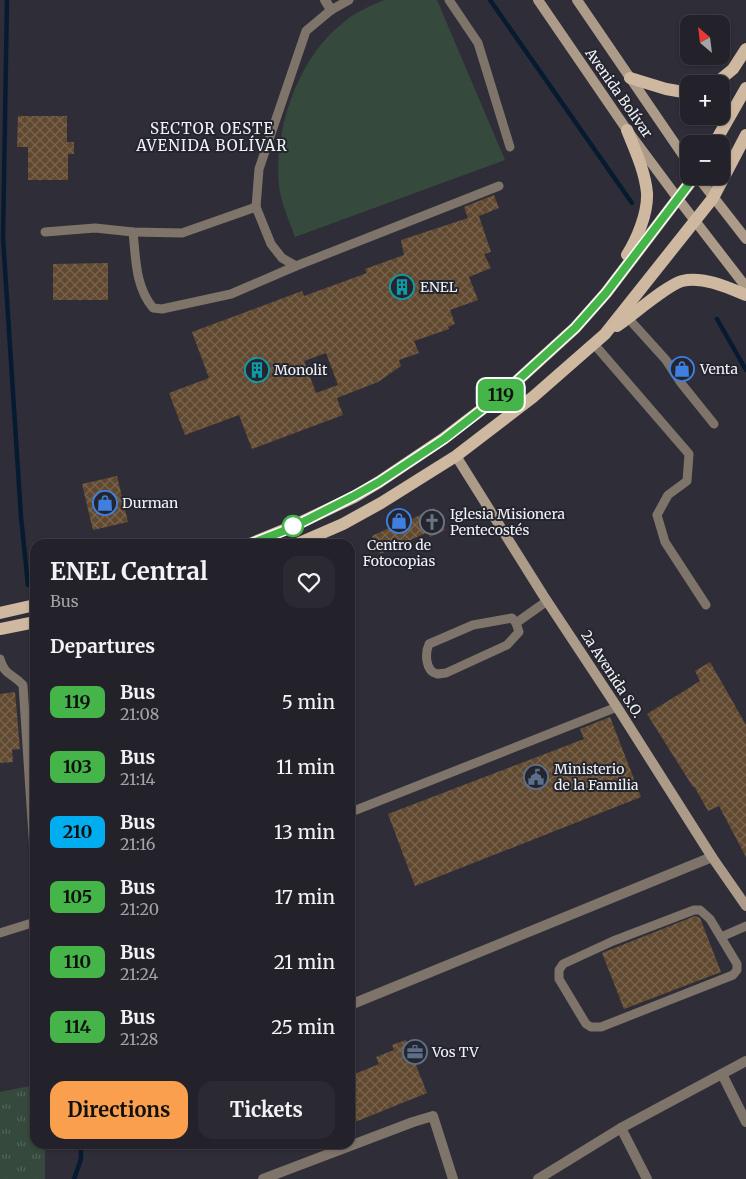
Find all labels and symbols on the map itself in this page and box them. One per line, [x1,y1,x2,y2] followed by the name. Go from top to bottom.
[680,15,730,65] north arrow
[581,44,657,141] street label: Avenida Bolívar
[135,119,288,155] district label: SECTOR OESTE AVENIDA BOLÍVAR
[389,274,415,300] building icon: ENEL
[420,278,458,296] place label: ENEL
[669,356,695,382] shop icon: Venta
[244,357,270,383] building icon: Monolit
[699,360,738,378] place label: Venta
[274,361,328,379] place label: Monolit
[472,379,530,411] line badge: 119
[92,490,118,516] shop icon: Durman
[122,494,178,512] place label: Durman
[450,505,566,539] place label: Iglesia Misionera Pentecostés
[386,508,412,534] shop icon: Centro de Fotocopias
[419,509,445,535] church icon: Iglesia Misionera Pentecostés
[282,515,304,537] unlabelled marker
[363,536,435,570] place label: Centro de Fotocopias
[577,627,647,721] street label: 2a Avenida S.O.
[554,760,639,794] place label: Ministerio de la Familia
[523,764,549,790] public building icon: Ministerio de la Familia
[402,1039,428,1065] office icon: Vos TV
[431,1043,479,1061] place label: Vos TV

